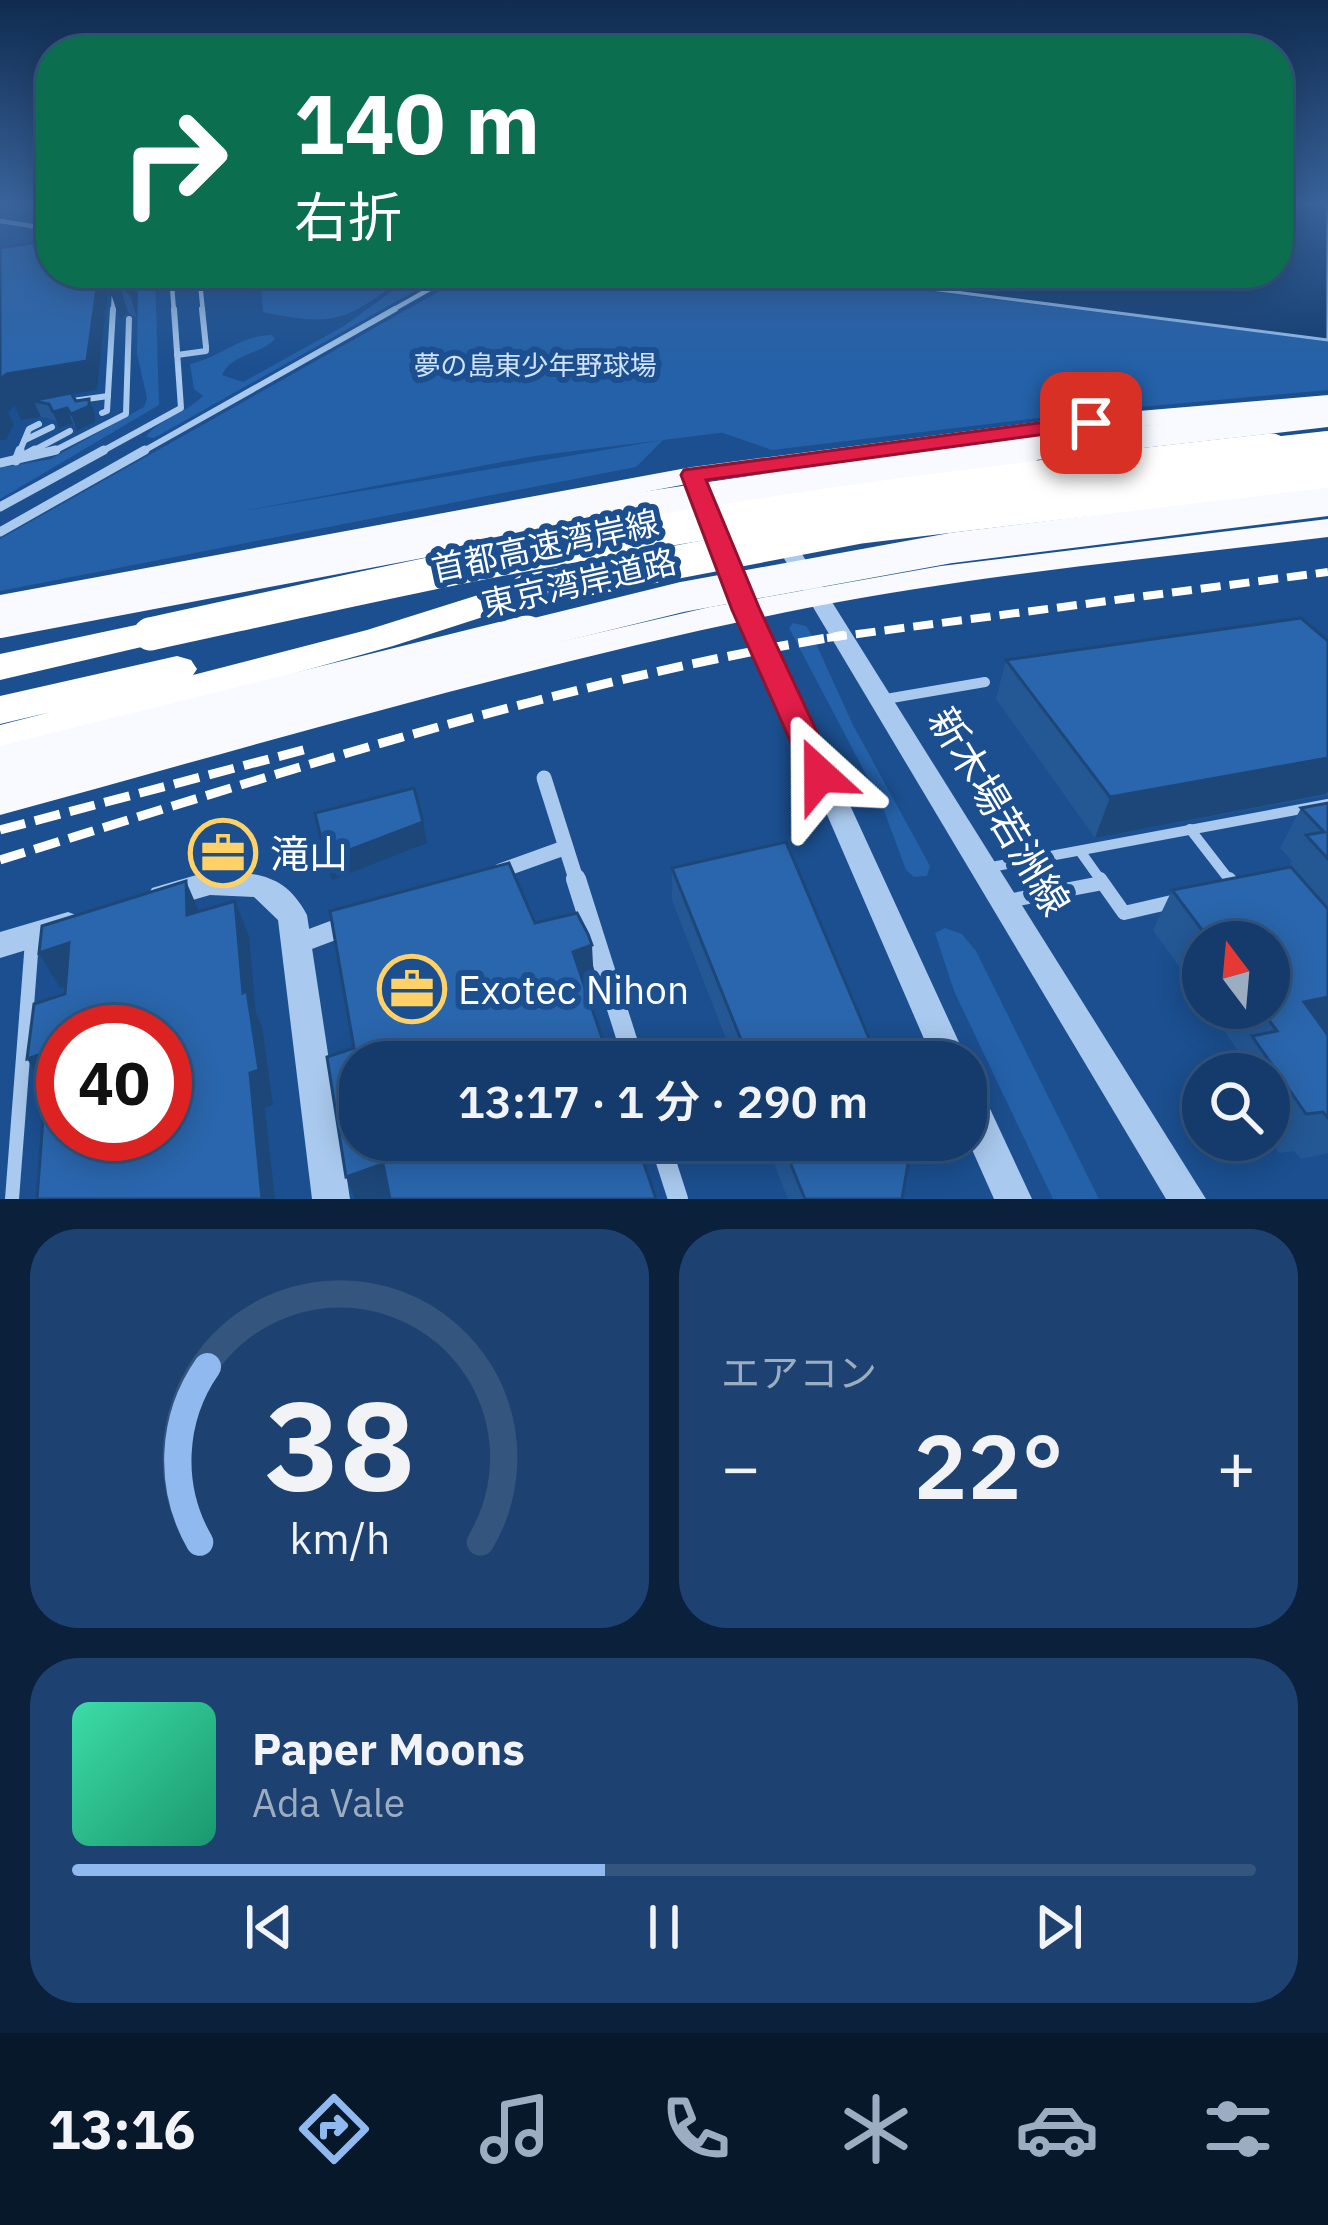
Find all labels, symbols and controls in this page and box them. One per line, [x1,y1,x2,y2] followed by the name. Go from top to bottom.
[294,68,540,177] text: 140 m
[96,84,252,240] icon: right
[294,182,402,252] text: 右折
[414,347,657,382] park label: 夢の島東少年野球場
[1040,372,1142,474] pin
[1058,390,1124,456] icon: arrive
[428,500,662,590] street label: 首都高速湾岸線
[478,539,680,625] street label: 東京湾岸道路
[918,698,1082,924] street label: 新木場若洲線
[757,712,883,838] position arrow
[188,818,258,888] office icon: 滝山
[270,828,348,879] place label: 滝山
[1182,921,1290,1029] north arrow
[1182,921,1290,1161] map controls
[377,954,447,1024] office icon: Exotec Nihon
[458,964,689,1015] place label: Exotec Nihon
[36,1005,192,1161] speed limit sign: 40
[1182,1053,1290,1161] button: search
[458,1072,868,1130] text: 13:17 · 1 分 · 290 m
[721,1347,877,1398] text: エアコン
[265,1363,414,1525] text: 38
[913,1407,1064,1524] text: 22°
[721,1423,761,1509] text: −
[1216,1423,1256,1509] text: +
[289,1509,390,1565] text: km/h
[252,1719,525,1777] text: Paper Moons
[252,1777,405,1828] text: Ada Vale
[236,1894,302,1960] icon: previous
[631,1894,697,1960] icon: pause
[1026,1894,1092,1960] icon: next
[292,2087,376,2171] icon: directions
[473,2087,557,2171] icon: music
[654,2087,738,2171] icon: phone
[834,2087,918,2171] icon: climate
[1015,2087,1099,2171] icon: car
[1196,2087,1280,2171] icon: filters
[48,2094,196,2164] text: 13:16

